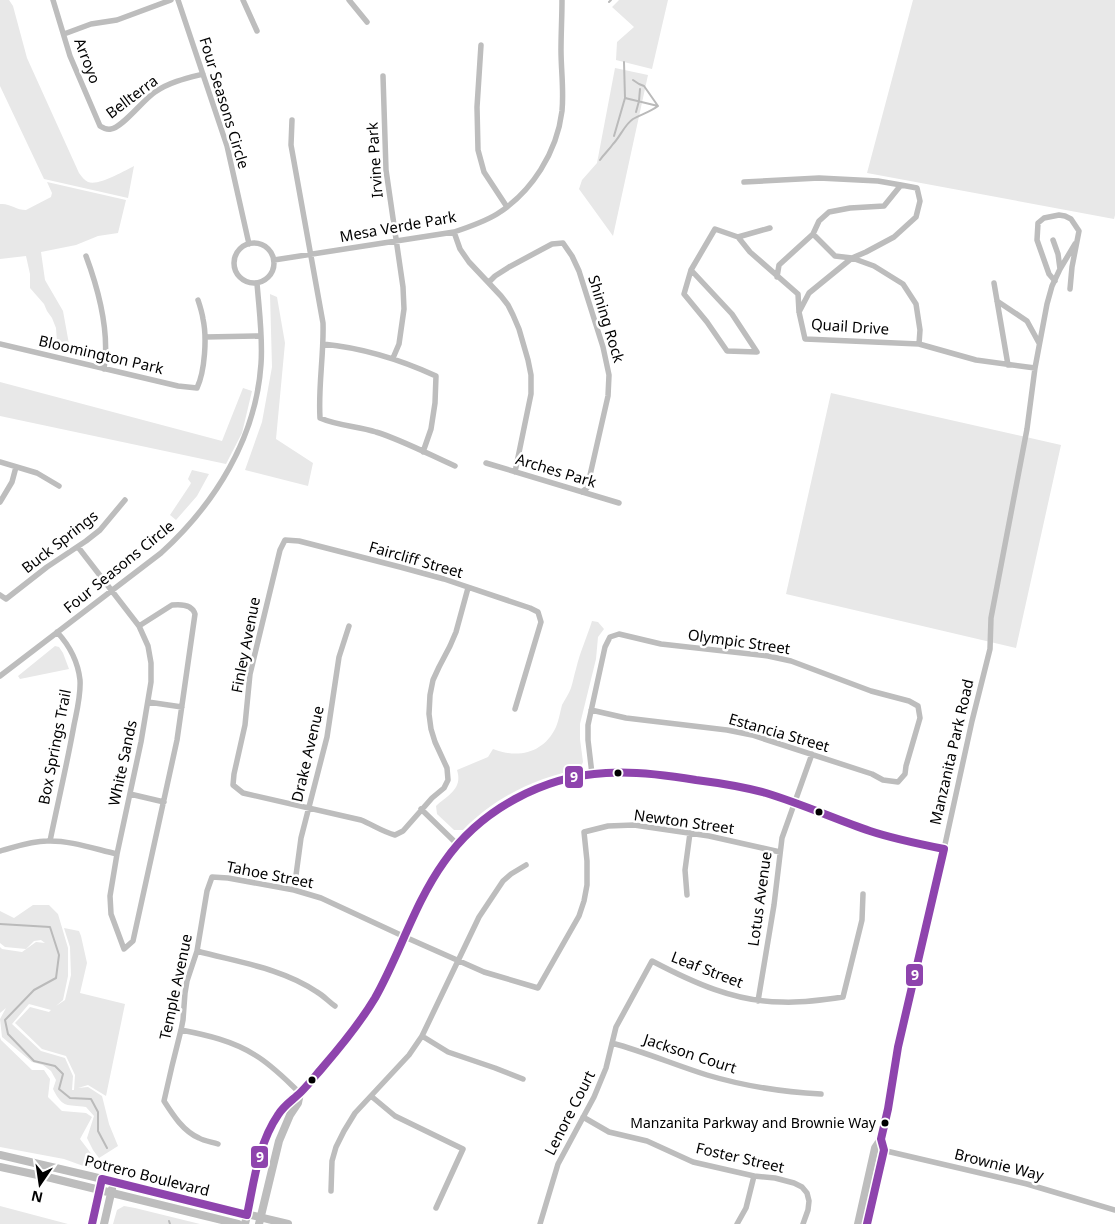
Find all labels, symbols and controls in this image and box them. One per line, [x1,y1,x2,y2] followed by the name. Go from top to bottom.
[195,34,255,171] street label: Four Seasons Circle
[70,35,106,86] street label: Arroyo
[101,70,162,122] street label: Bellterra
[361,121,387,199] street label: Irvine Park
[338,206,458,246] street label: Mesa Verde Park
[584,272,630,365] street label: Shining Rock
[810,313,890,339] street label: Quail Drive
[37,330,166,378] street label: Bloomington Park
[514,448,599,492] street label: Arches Park
[17,505,102,577] street label: Buck Springs
[59,515,178,617] street label: Four Seasons Circle
[367,536,466,582] street label: Faircliff Street
[226,595,264,694] street label: Finley Avenue
[687,624,792,658] street label: Olympic Street
[924,677,978,827] street label: Manzanita Park Road
[33,687,75,806] street label: Box Springs Trail
[286,704,328,804] street label: Drake Avenue
[727,708,833,756] street label: Estancia Street
[103,718,141,808] street label: White Sands
[564,765,584,789] line badge: 9
[570,767,578,786] text: 9
[613,768,623,778] unlabelled marker
[633,804,736,838] street label: Newton Street
[814,807,824,817] unlabelled marker
[742,850,776,947] street label: Lotus Avenue
[225,856,316,892] street label: Tahoe Street
[154,932,196,1042] street label: Temple Avenue
[668,946,747,992] street label: Leaf Street
[905,963,924,987] line badge: 9
[911,965,919,984] text: 9
[639,1028,740,1078] street label: Jackson Court
[539,1066,599,1158] street label: Lenore Court
[307,1075,317,1085] unlabelled marker
[630,1113,877,1132] place label: Manzanita Parkway and Brownie Way
[880,1118,890,1128] marker: Manzanita Parkway and Brownie Way
[694,1137,787,1177] street label: Foster Street
[952,1143,1046,1185] street label: Brownie Way
[250,1145,269,1169] line badge: 9
[256,1147,264,1166] text: 9
[83,1150,212,1200] street label: Potrero Boulevard
[15,1159,65,1209] north arrow
[29,1187,45,1208] text: N

